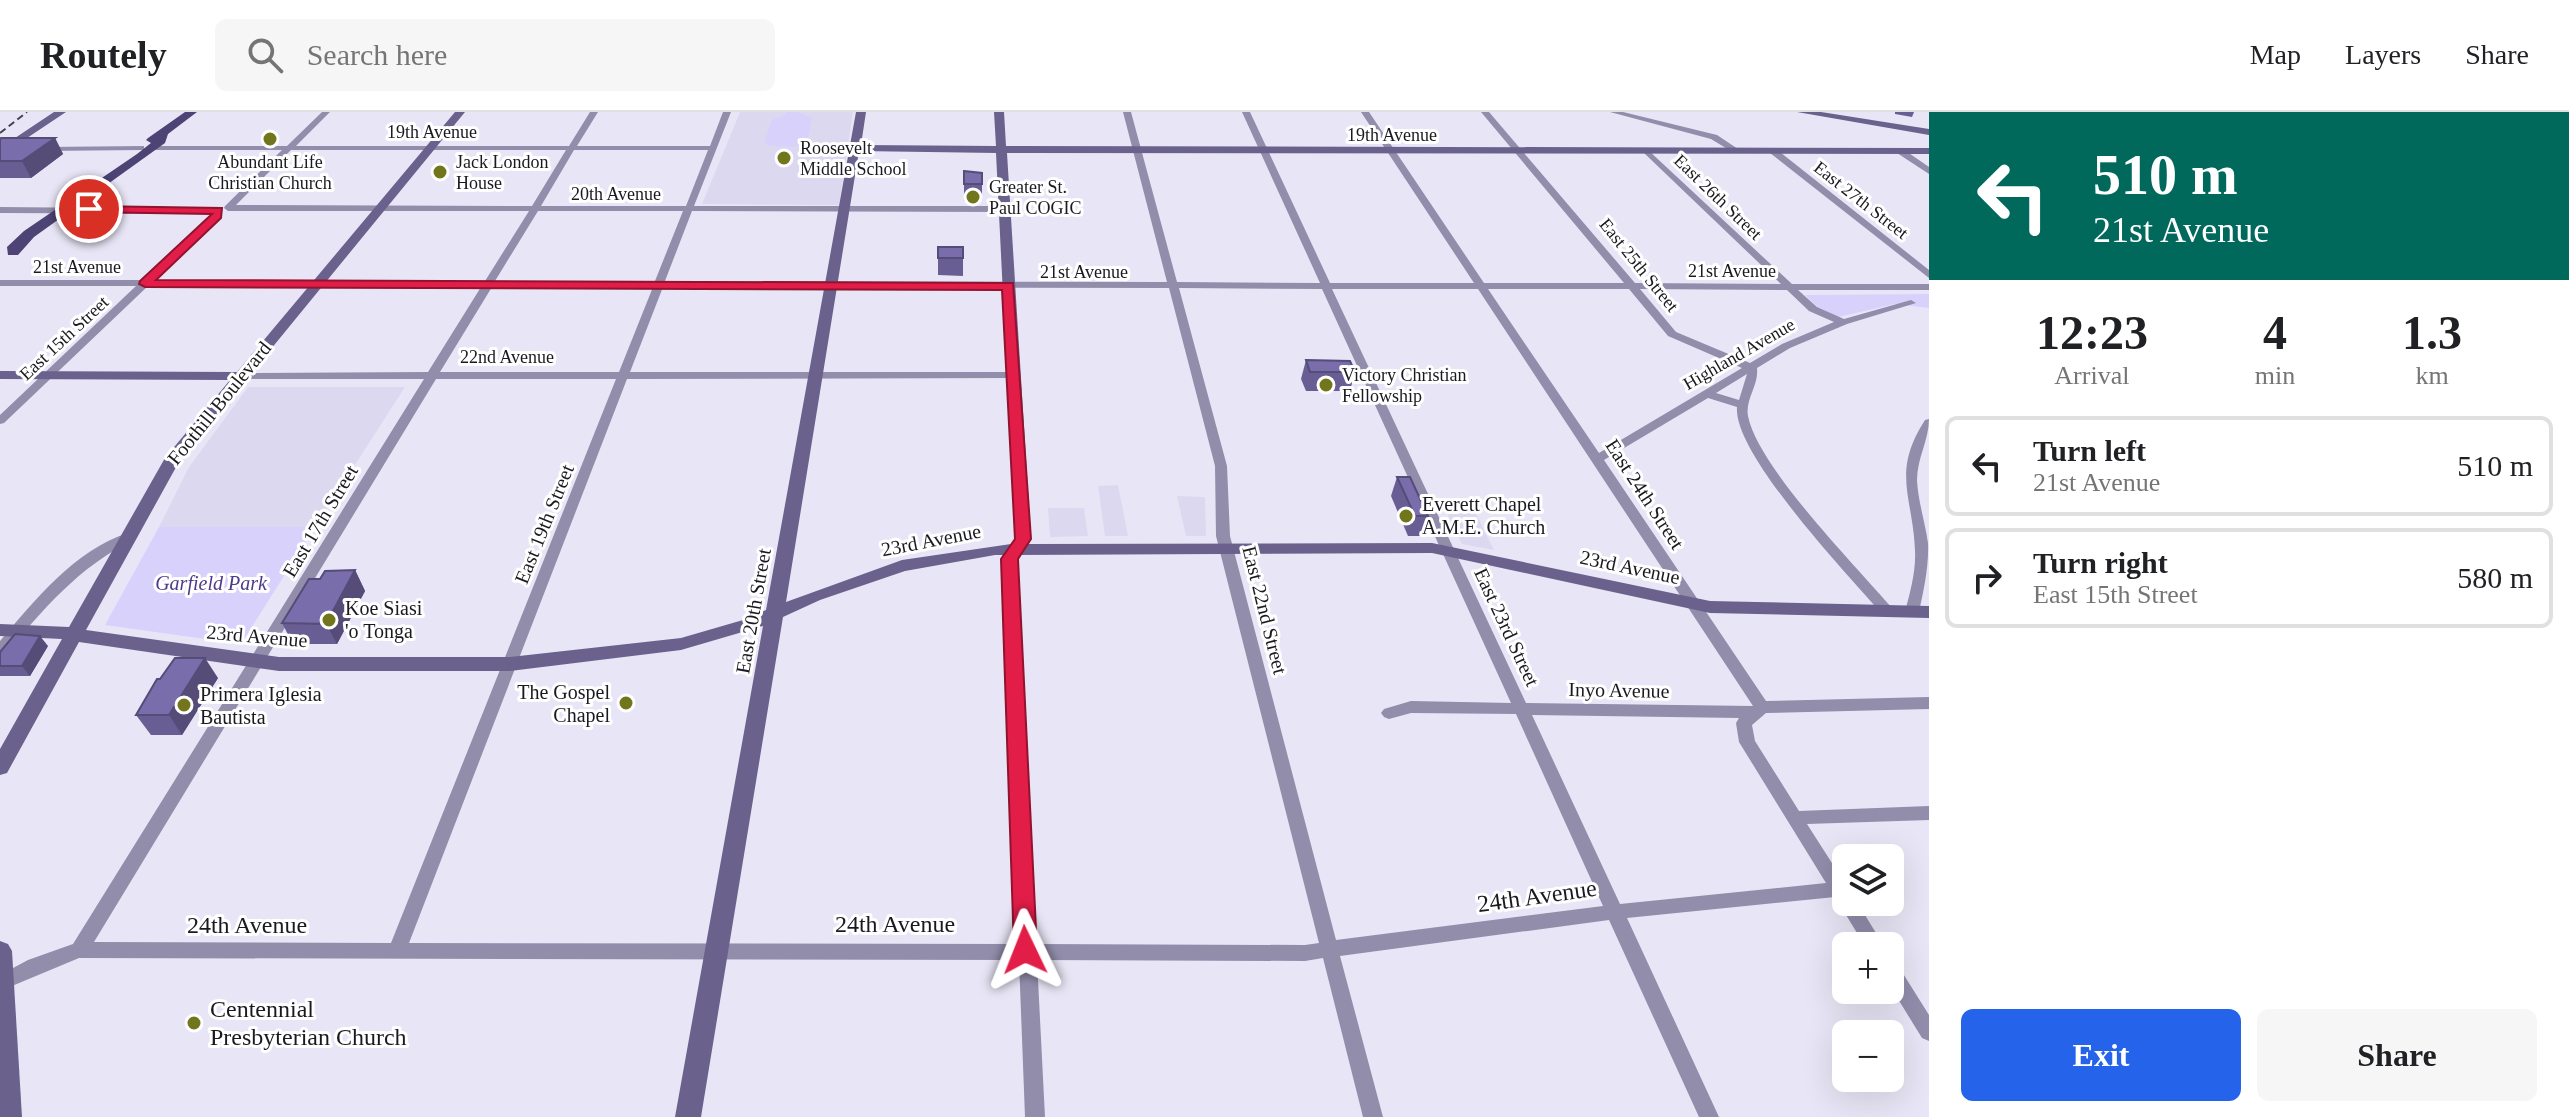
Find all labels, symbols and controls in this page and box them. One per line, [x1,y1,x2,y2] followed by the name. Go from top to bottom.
[215,19,775,91] search box
[243,33,287,77] icon: search
[40,34,167,76] text: Routely
[307,38,447,71] text: Search here
[2250,39,2301,70] text: Map
[2345,39,2421,70] text: Layers
[2465,39,2529,70] text: Share
[387,122,477,142] street label: 19th Avenue
[1347,125,1437,145] street label: 19th Avenue
[261,130,279,148] marker: Abundant Life Christian Church
[800,138,907,179] place label: Roosevelt Middle School
[1961,144,2065,248] icon: left
[2093,144,2238,206] text: 510 m
[775,149,793,167] marker: Roosevelt Middle School
[1670,150,1766,244] street label: East 26th Street
[208,152,332,193] place label: Abundant Life Christian Church
[456,152,548,193] place label: Jack London House
[1810,157,1912,243] street label: East 27th Street
[431,163,449,181] marker: Jack London House
[55,175,123,243] pin
[989,177,1082,218] place label: Greater St. Paul COGIC
[571,184,661,204] street label: 20th Avenue
[67,187,111,231] icon: arrive
[964,188,982,206] marker: Greater St. Paul COGIC
[2093,210,2269,250] text: 21st Avenue
[1595,214,1683,316] street label: East 25th Street
[33,257,121,277] street label: 21st Avenue
[1688,261,1776,281] street label: 21st Avenue
[1040,262,1128,282] street label: 21st Avenue
[15,292,113,384] street label: East 15th Street
[2036,306,2148,359] text: 12:23
[2263,306,2287,359] text: 4
[2402,306,2462,359] text: 1.3
[1680,314,1798,394] street label: Highland Avenue
[163,337,275,469] street label: Foothill Boulevard
[460,347,554,367] street label: 22nd Avenue
[2054,361,2129,390] text: Arrival
[2255,361,2295,390] text: min
[2415,361,2449,390] text: km
[1342,365,1466,406] place label: Victory Christian Fellowship
[1317,376,1335,394] marker: Victory Christian Fellowship
[2033,434,2146,467] text: Turn left
[1601,435,1689,553] street label: East 24th Street
[1965,444,2009,488] icon: left
[2457,449,2533,482] text: 510 m
[278,461,362,581] street label: East 17th Street
[510,461,578,587] street label: East 19th Street
[2033,468,2160,497] text: 21st Avenue
[1422,493,1545,538] place label: Everett Chapel A.M.E. Church
[1397,507,1415,525] marker: Everett Chapel A.M.E. Church
[879,520,983,560] street label: 23rd Avenue
[1238,544,1292,677] street label: East 22nd Street
[731,546,775,675] street label: East 20th Street
[1578,546,1682,588] street label: 23rd Avenue
[2033,546,2168,579] text: Turn right
[1965,556,2009,600] icon: right
[2457,561,2533,594] text: 580 m
[1470,564,1544,690] street label: East 23rd Street
[155,572,268,595] park label: Garfield Park
[2033,580,2198,609] text: East 15th Street
[345,597,423,643] place label: Koe Siasi 'o Tonga
[320,611,338,629] marker: Koe Siasi 'o Tonga
[206,621,309,651] street label: 23rd Avenue
[1568,678,1670,703] street label: Inyo Avenue
[517,681,610,727] place label: The Gospel Chapel
[200,683,322,728] place label: Primera Iglesia Bautista
[617,694,635,712] marker: The Gospel Chapel
[175,696,193,714] marker: Primera Iglesia Bautista
[1832,844,1904,1092] map controls
[1832,844,1904,916] button: layers
[1476,875,1598,917] street label: 24th Avenue
[983,908,1067,992] position arrow
[835,911,955,937] street label: 24th Avenue
[187,912,307,938] street label: 24th Avenue
[1832,932,1904,1004] button: +
[210,996,407,1050] place label: Centennial Presbyterian Church
[1961,1009,2241,1101] button: Exit
[2257,1009,2537,1101] button: Share
[185,1014,203,1032] marker: Centennial Presbyterian Church
[1832,1020,1904,1092] button: −

